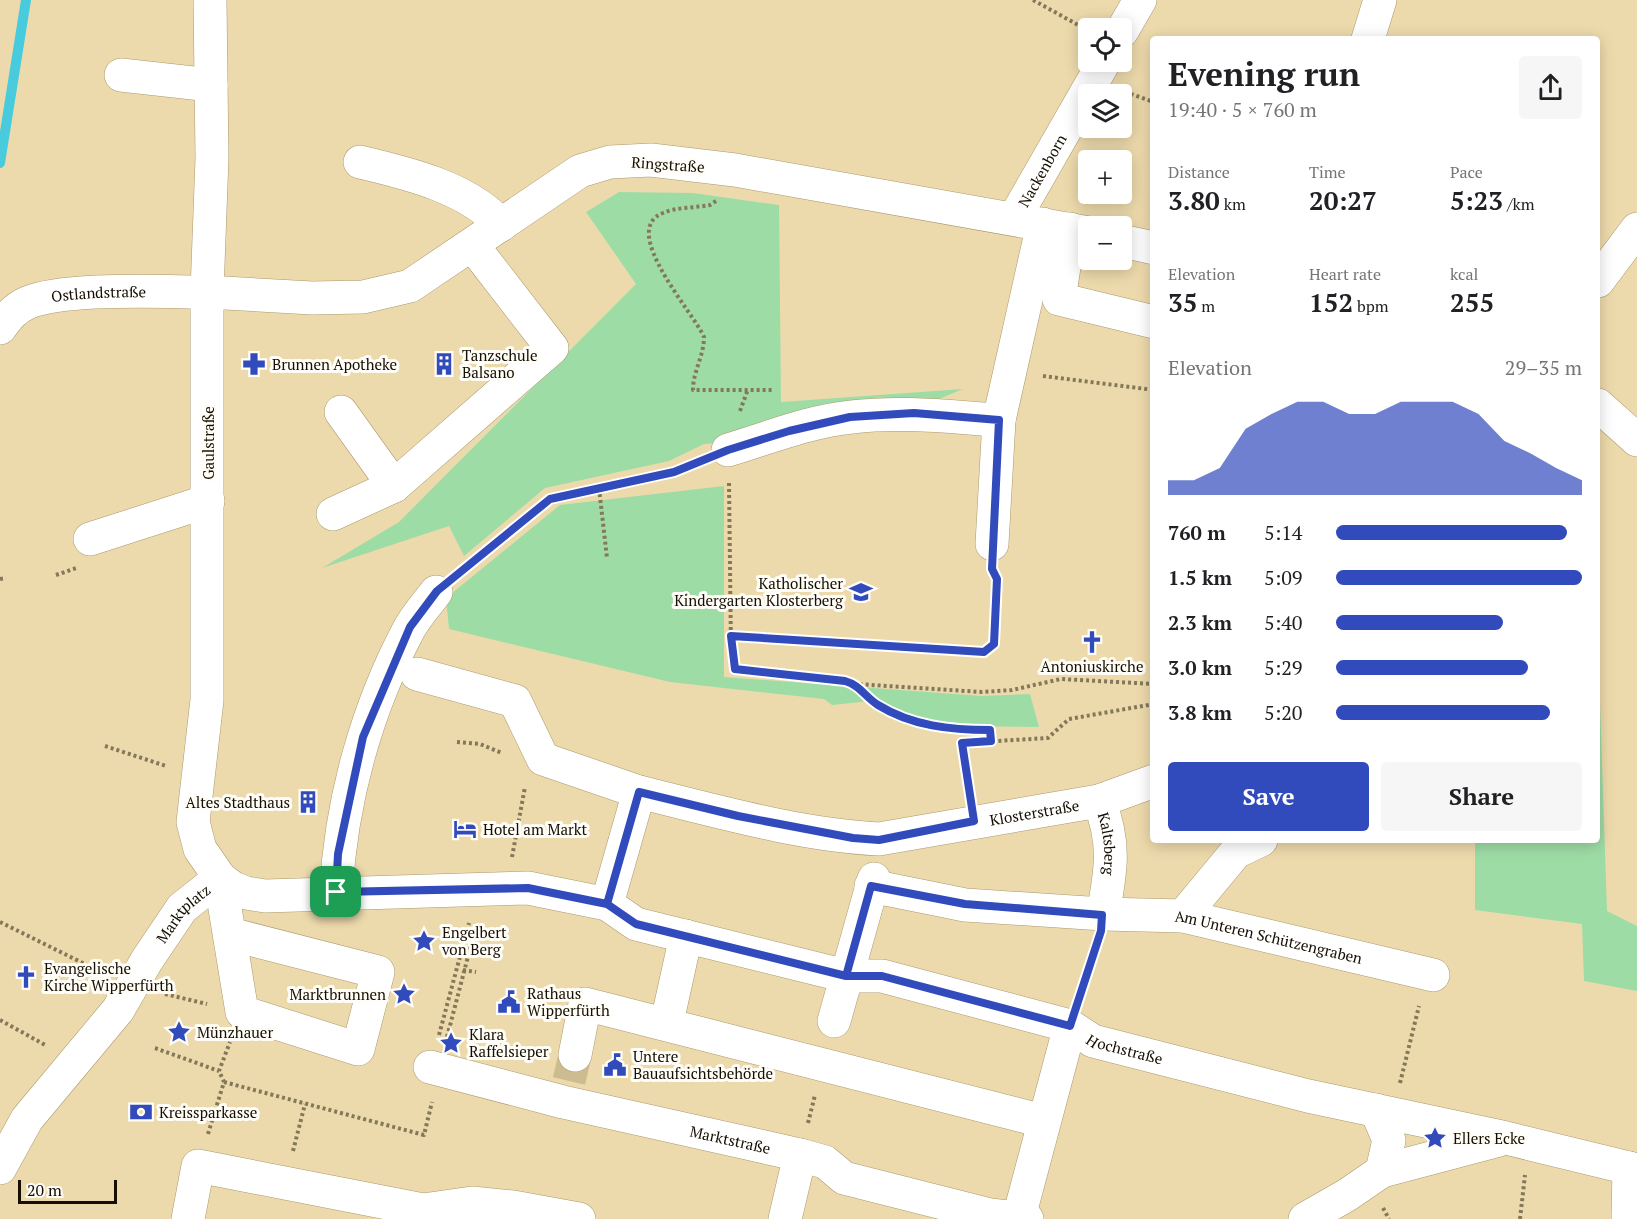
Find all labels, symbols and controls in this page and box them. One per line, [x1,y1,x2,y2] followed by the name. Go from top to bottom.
[1078,18,1132,270] map controls
[1078,18,1132,72] button: locate
[1168,52,1360,95] text: Evening run
[1519,56,1582,119] button: share
[1078,84,1132,138] button: layers
[1168,96,1317,123] text: 19:40 · 5 × 760 m
[1013,130,1071,210] street label: Nackenborn
[1078,150,1132,204] button: +
[631,151,705,177] street label: Ringstraße
[1168,161,1230,183] text: Distance
[1309,161,1346,183] text: Time
[1450,161,1483,183] text: Pace
[1168,183,1220,217] text: 3.80
[1309,183,1377,217] text: 20:27
[1450,183,1503,217] text: 5:23
[1220,193,1246,215] text: km
[1503,193,1534,215] text: /km
[1078,216,1132,270] button: −
[1168,263,1235,285] text: Elevation
[1309,263,1381,285] text: Heart rate
[1450,263,1478,285] text: kcal
[50,281,146,306] street label: Ostlandstraße
[1168,285,1197,319] text: 35
[1309,285,1353,319] text: 152
[1450,285,1494,319] text: 255
[1197,295,1215,317] text: m
[1353,295,1389,317] text: bpm
[462,345,538,382] place label: Tanzschule Balsano
[241,351,267,377] pharmacy icon: Brunnen Apotheke
[431,351,457,377] building icon: Tanzschule Balsano
[272,354,397,374] place label: Brunnen Apotheke
[1168,354,1252,381] text: Elevation
[1505,354,1582,381] text: 29–35 m
[198,406,218,480] street label: Gaulstraße
[1168,519,1226,546] text: 760 m
[1264,519,1303,546] text: 5:14
[1168,564,1232,591] text: 1.5 km
[1264,564,1303,591] text: 5:09
[674,573,844,610] place label: Katholischer Kindergarten Klosterberg
[848,579,874,605] school or university icon: Katholischer Kindergarten Klosterberg
[1168,609,1232,636] text: 2.3 km
[1264,609,1303,636] text: 5:40
[1079,629,1105,655] church icon: Antoniuskirche
[1168,654,1232,681] text: 3.0 km
[1264,654,1303,681] text: 5:29
[1041,656,1143,676] place label: Antoniuskirche
[1168,699,1232,726] text: 3.8 km
[1264,699,1303,726] text: 5:20
[1168,762,1369,831] button: Save
[1381,762,1582,831] button: Share
[295,789,321,815] building icon: Altes Stadthaus
[185,792,290,812] place label: Altes Stadthaus
[988,795,1081,830] street label: Klosterstraße
[1094,810,1120,877] street label: Kaltsberg
[452,816,478,842] hotel icon: Hotel am Markt
[483,819,588,839] place label: Hotel am Markt
[310,866,361,917] pin
[319,875,352,908] icon: arrive
[151,880,214,947] street label: Marktplatz
[1174,906,1364,968] street label: Am Unteren Schützengraben
[441,922,507,959] place label: Engelbert von Berg
[411,928,437,954] place icon: Engelbert von Berg
[44,958,174,995] place label: Evangelische Kirche Wipperfürth
[13,964,39,990] church icon: Evangelische Kirche Wipperfürth
[391,981,417,1007] place icon: Marktbrunnen
[527,983,610,1020] place label: Rathaus Wipperfürth
[290,984,386,1004] place label: Marktbrunnen
[496,989,522,1015] public building icon: Rathaus Wipperfürth
[166,1019,192,1045] place icon: Münzhauer
[197,1022,273,1042] place label: Münzhauer
[469,1024,549,1061] place label: Klara Raffelsieper
[1083,1029,1165,1068] street label: Hochstraße
[438,1030,464,1056] place icon: Klara Raffelsieper
[633,1046,773,1083] place label: Untere Bauaufsichtsbehörde
[602,1052,628,1078] public building icon: Untere Bauaufsichtsbehörde
[128,1099,154,1125] bank icon: Kreissparkasse
[159,1102,257,1122] place label: Kreissparkasse
[688,1121,773,1158] street label: Marktstraße
[1422,1125,1448,1151] place icon: Ellers Ecke
[1453,1128,1525,1148] place label: Ellers Ecke
[18,1177,117,1204] scale bar
[27,1179,62,1201] text: 20 m

